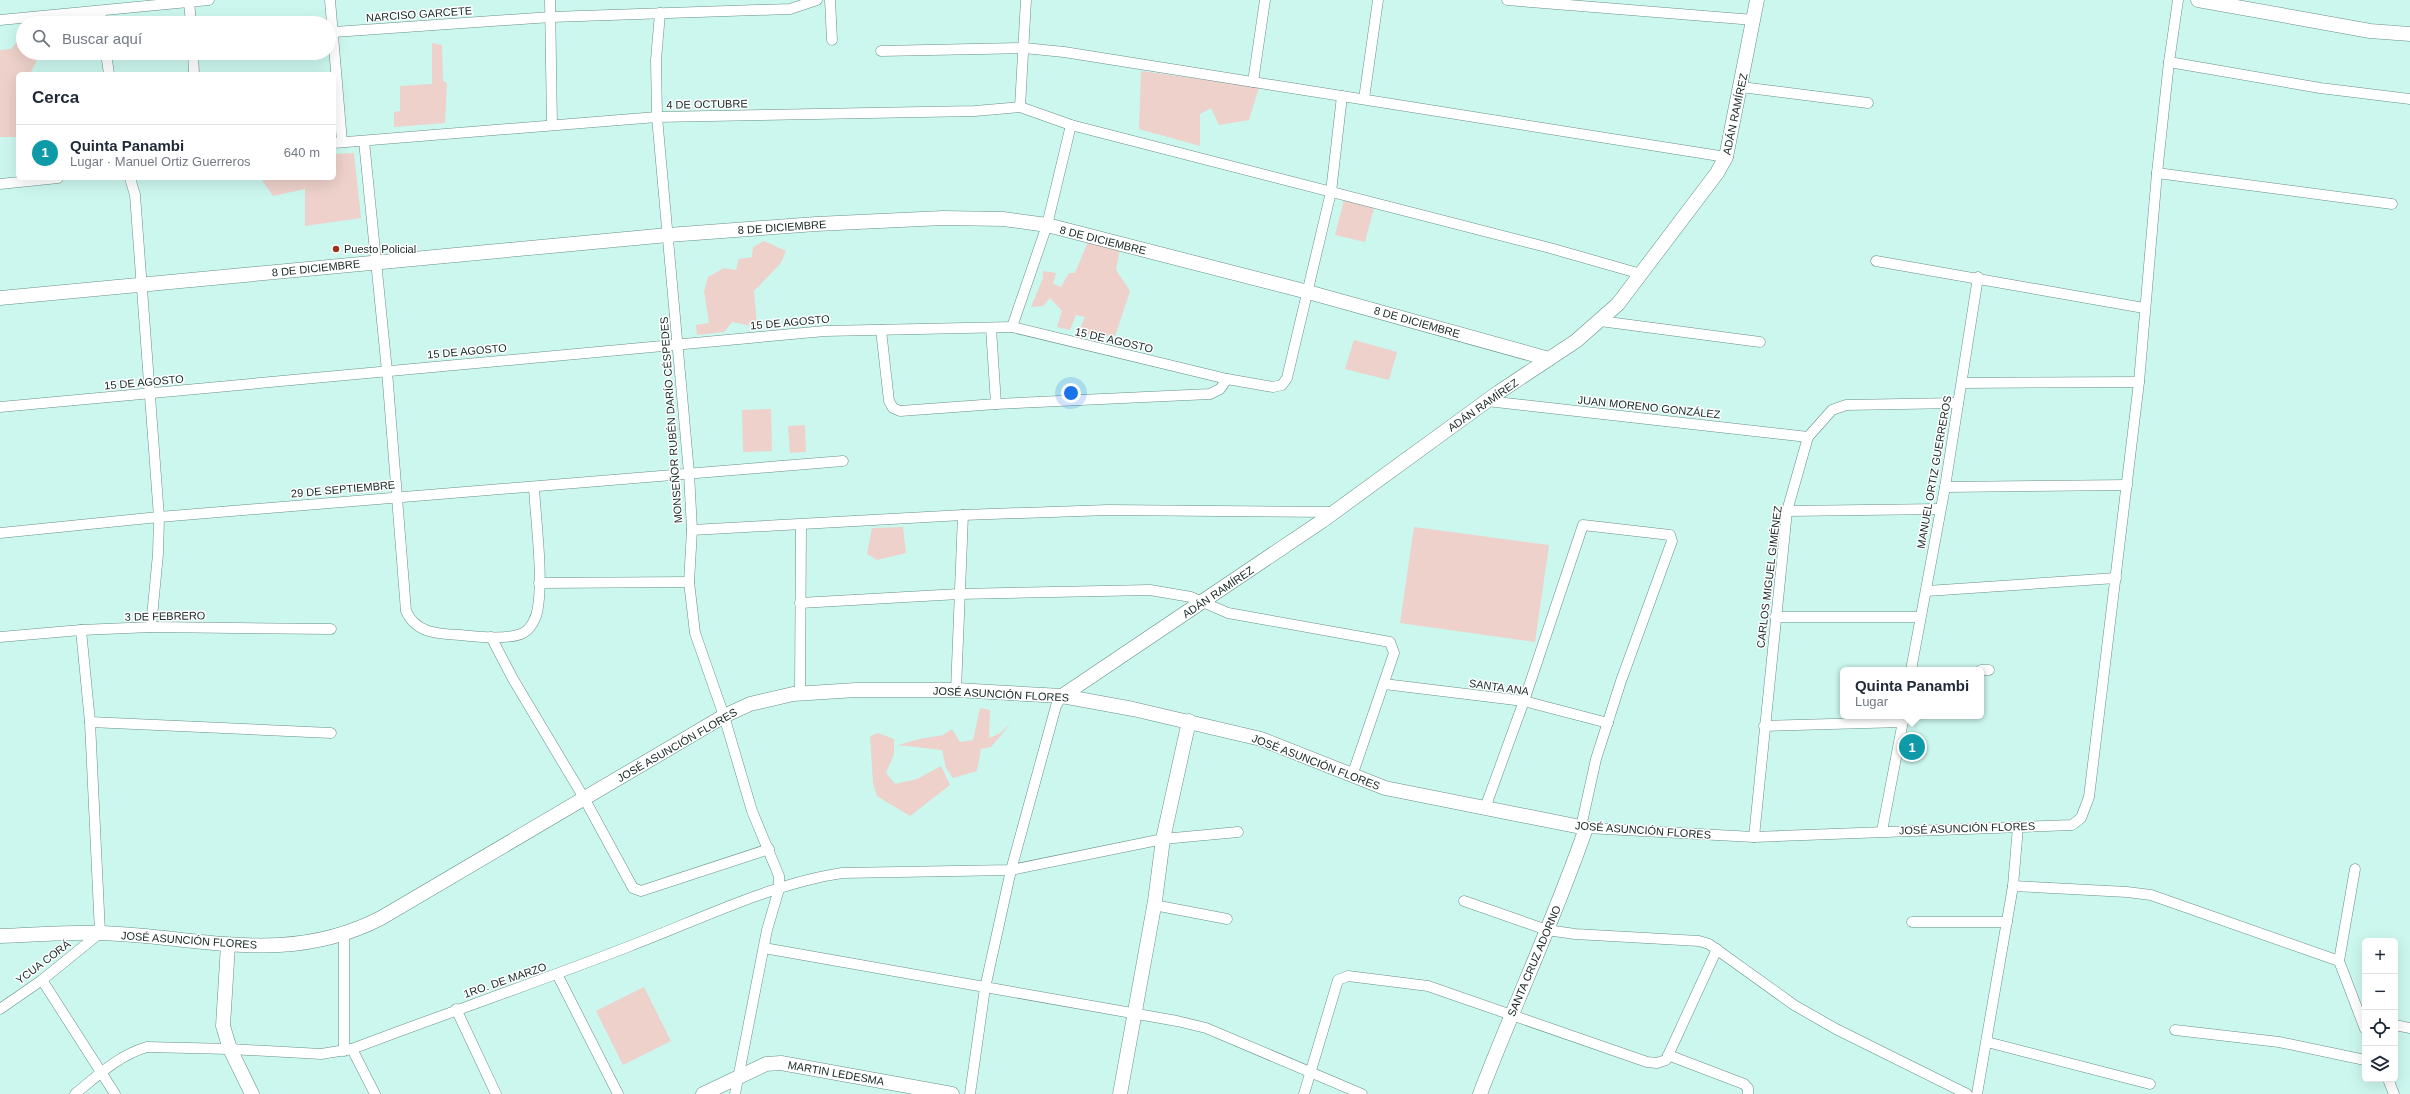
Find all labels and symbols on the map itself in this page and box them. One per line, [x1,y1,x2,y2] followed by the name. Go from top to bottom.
[366,4,472,24] street label: NARCISO GARCETE
[1720,72,1750,156] street label: ADÁN RAMÍREZ
[666,97,748,111] street label: 4 DE OCTUBRE
[737,218,827,236] street label: 8 DE DICIEMBRE
[1059,223,1147,257] street label: 8 DE DICIEMBRE
[344,243,416,255] place label: Puesto Policial
[331,244,341,254] marker: Puesto Policial
[271,257,361,279] street label: 8 DE DICIEMBRE
[1373,304,1461,340] street label: 8 DE DICIEMBRE
[750,313,831,331] street label: 15 DE AGOSTO
[658,316,684,524] street label: MONSEÑOR RUBÉN DARÍO CÉSPEDES
[1074,325,1155,355] street label: 15 DE AGOSTO
[427,342,508,360] street label: 15 DE AGOSTO
[104,373,185,391] street label: 15 DE AGOSTO
[1446,376,1521,434] street label: ADÁN RAMÍREZ
[1061,383,1081,403] your location
[1577,394,1721,421] street label: JUAN MORENO GONZÁLEZ
[1915,395,1953,549] street label: MANUEL ORTIZ GUERREROS
[290,478,396,500] street label: 29 DE SEPTIEMBRE
[1754,505,1784,649] street label: CARLOS MIGUEL GIMÉNEZ
[1180,564,1256,620] street label: ADÁN RAMÍREZ
[125,609,206,623] street label: 3 DE FEBRERO
[1468,677,1530,697] street label: SANTA ANA
[933,684,1069,704] street label: JOSÉ ASUNCIÓN FLORES
[615,706,739,784] street label: JOSÉ ASUNCIÓN FLORES
[1250,732,1382,792] street label: JOSÉ ASUNCIÓN FLORES
[1899,732,1925,762] pin: 1
[1575,819,1711,841] street label: JOSÉ ASUNCIÓN FLORES
[1899,820,2035,836] street label: JOSÉ ASUNCIÓN FLORES
[1505,903,1563,1018] street label: SANTA CRUZ ADORNO
[121,929,257,951] street label: JOSÉ ASUNCIÓN FLORES
[14,937,73,986] street label: YCUA CORÁ
[462,960,548,1000] street label: 1RO. DE MARZO
[787,1059,886,1087] street label: MARTIN LEDESMA

